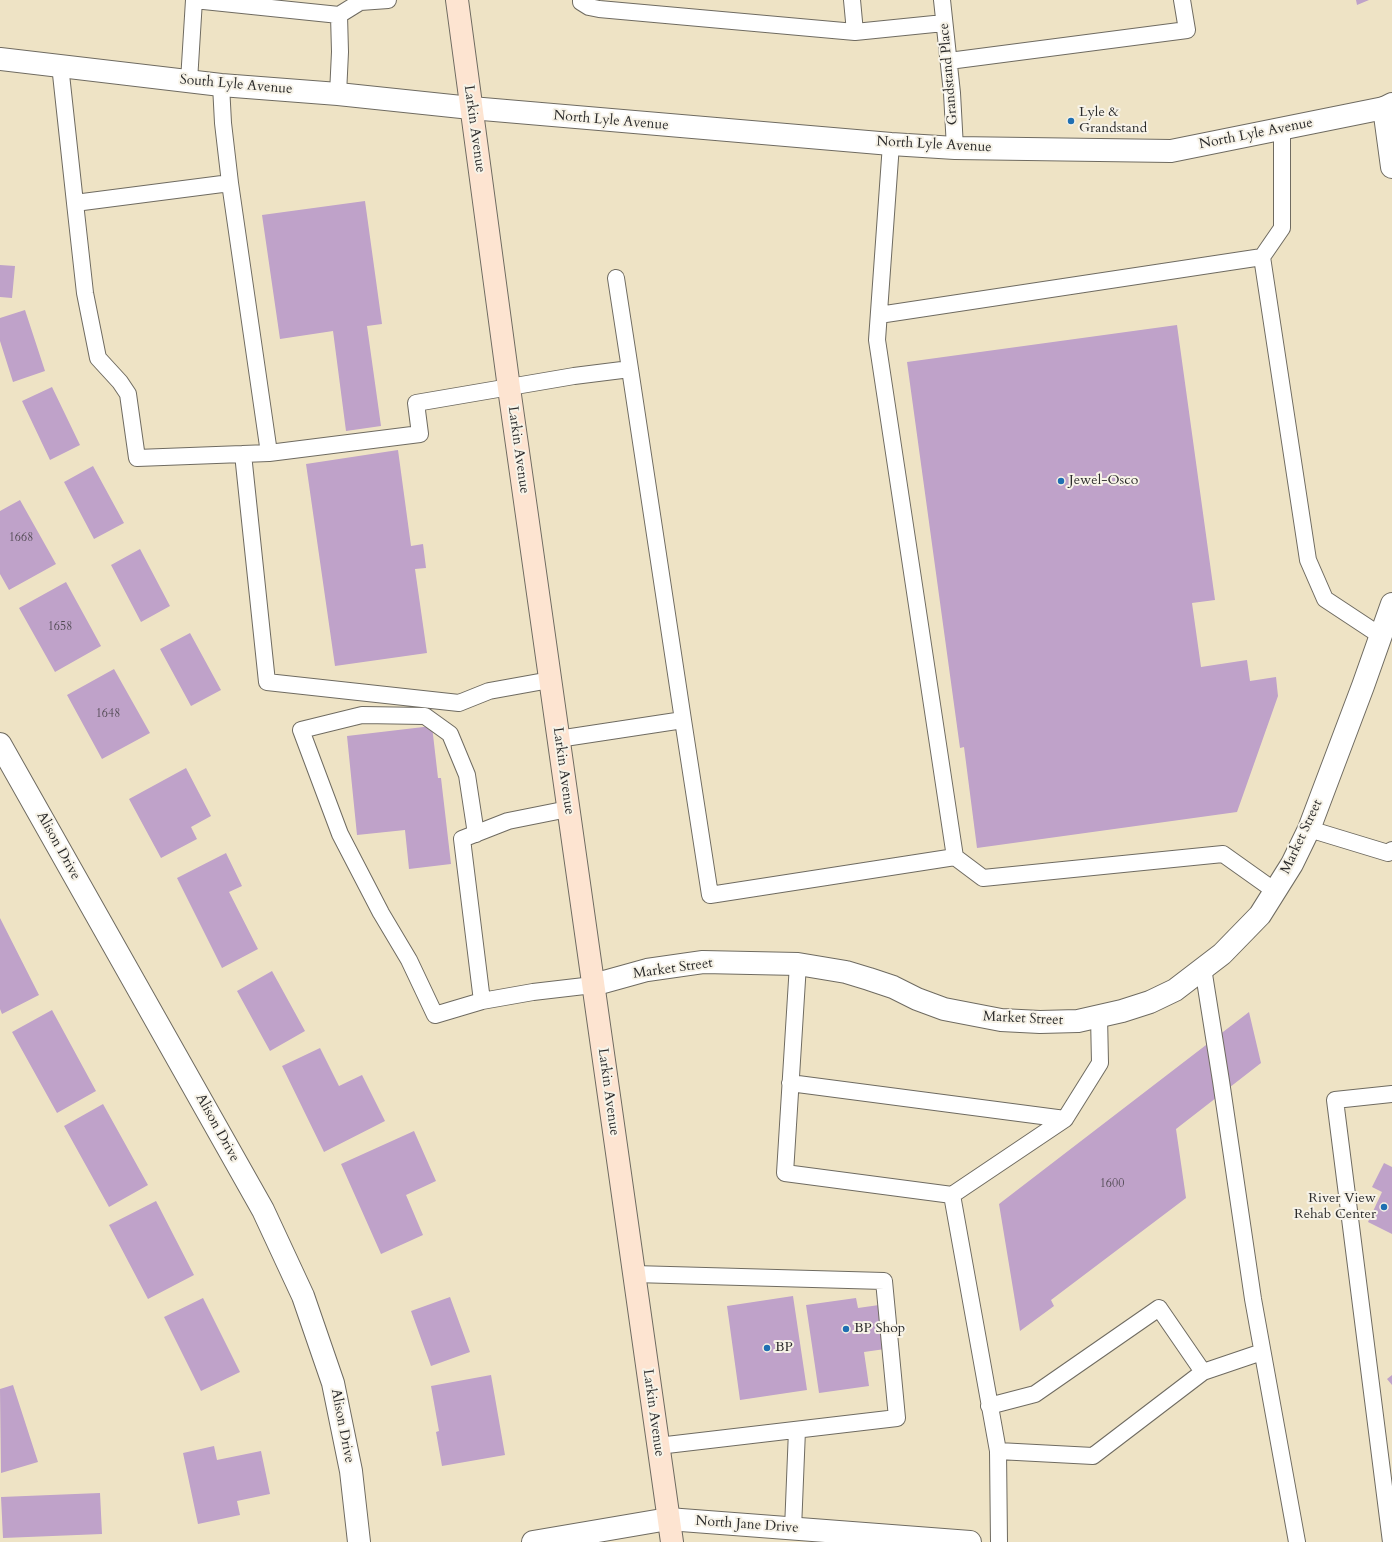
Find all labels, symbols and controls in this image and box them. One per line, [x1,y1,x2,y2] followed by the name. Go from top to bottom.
[936,22,962,126] street label: Grandstand Place
[179,72,293,98] street label: South Lyle Avenue
[460,84,488,174] street label: Larkin Avenue
[1079,105,1147,138] place label: Lyle & Grandstand
[553,108,669,134] street label: North Lyle Avenue
[1198,115,1314,153] street label: North Lyle Avenue
[1066,116,1076,126] marker: Lyle & Grandstand
[876,134,992,156] street label: North Lyle Avenue
[504,405,532,495] street label: Larkin Avenue
[1069,473,1138,489] place label: Jewel-Osco
[1056,476,1066,486] marker: Jewel-Osco
[9,531,33,545] house number: 1668
[48,620,72,634] house number: 1658
[96,707,120,721] house number: 1648
[549,726,577,816] street label: Larkin Avenue
[1277,797,1327,877] street label: Market Street
[32,809,84,883] street label: Alison Drive
[632,955,714,983] street label: Market Street
[983,1009,1063,1029] street label: Market Street
[594,1047,622,1137] street label: Larkin Avenue
[191,1091,243,1165] street label: Alison Drive
[1100,1177,1124,1191] house number: 1600
[1294,1191,1376,1224] place label: River View Rehab Center
[1379,1202,1389,1212] marker: River View Rehab Center
[854,1321,905,1337] place label: BP Shop
[841,1324,851,1334] marker: BP Shop
[775,1340,793,1356] place label: BP
[762,1343,772,1353] marker: BP
[639,1368,667,1458] street label: Larkin Avenue
[327,1387,357,1465] street label: Alison Drive
[695,1513,799,1537] street label: North Jane Drive

